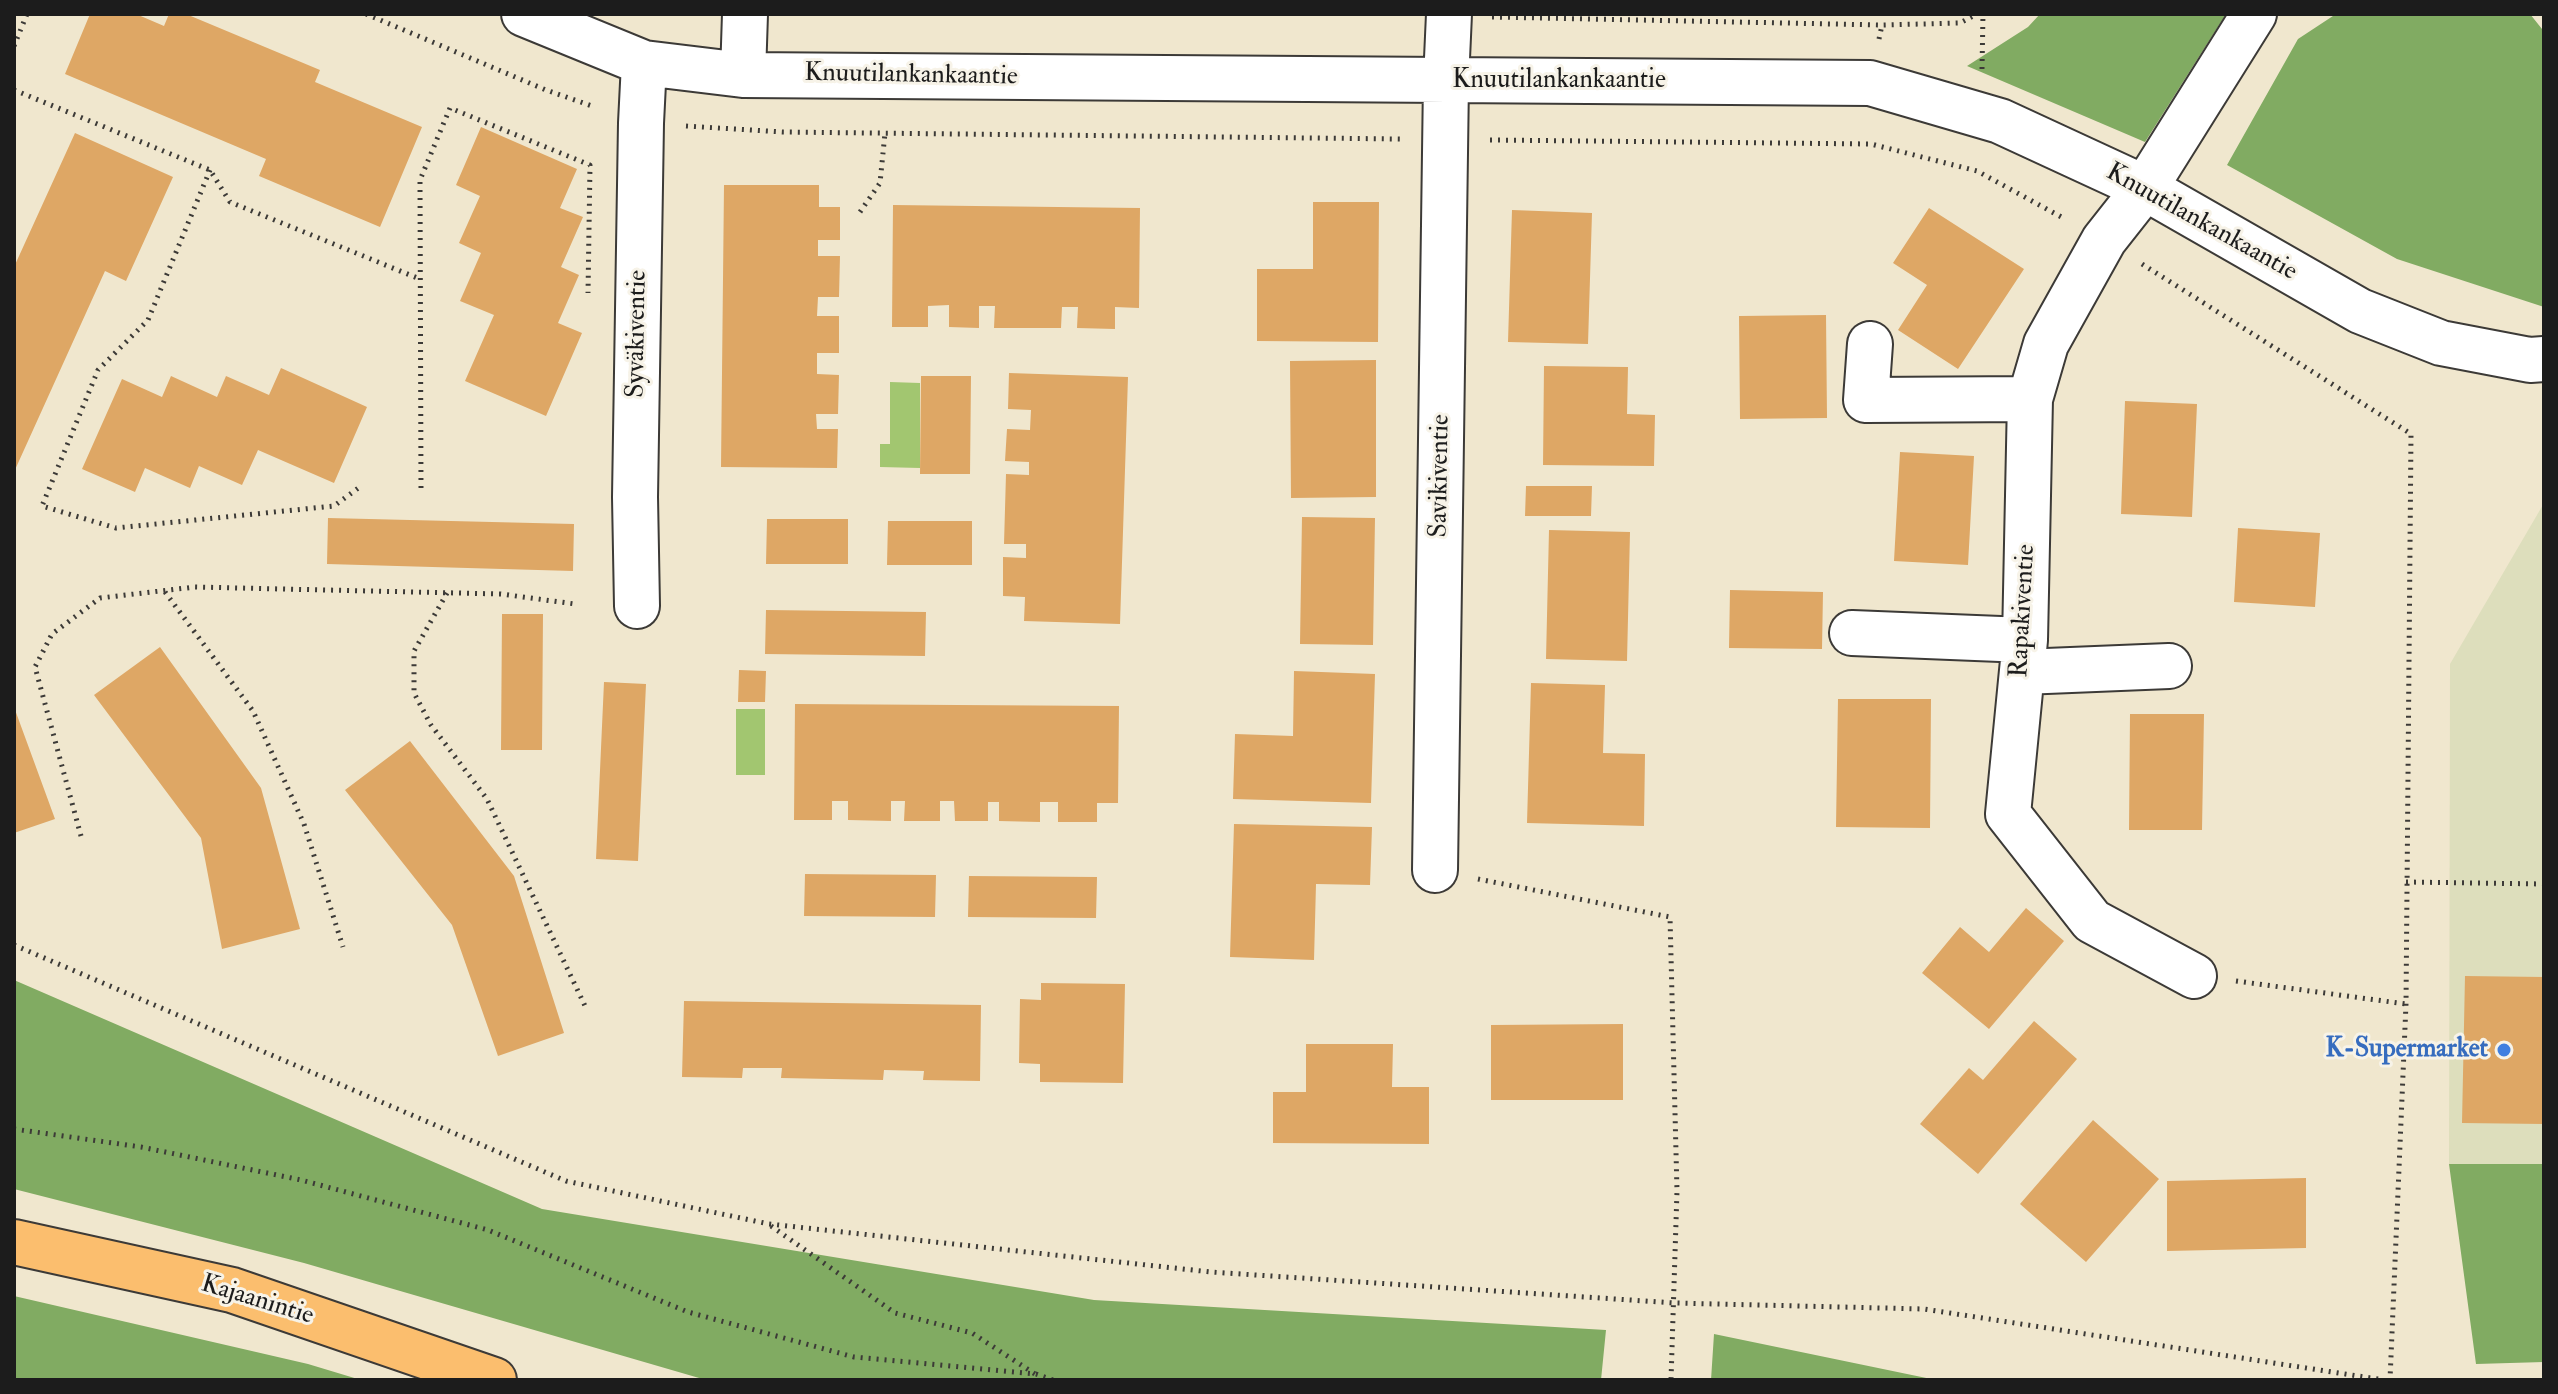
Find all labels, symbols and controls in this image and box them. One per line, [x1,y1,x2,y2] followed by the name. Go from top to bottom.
[804,59,1018,93] street label: Knuutilankankaantie
[1452,65,1666,97] street label: Knuutilankankaantie
[2100,158,2302,288] street label: Knuutilankankaantie
[621,270,655,398] street label: Syväkiventie
[1424,414,1458,538] street label: Savikiventie
[2005,543,2043,679] street label: Rapakiventie
[2326,1034,2488,1066] place label: K-Supermarket
[2495,1041,2513,1059] marker: K-Supermarket
[197,1269,317,1333] street label: Kajaanintie

